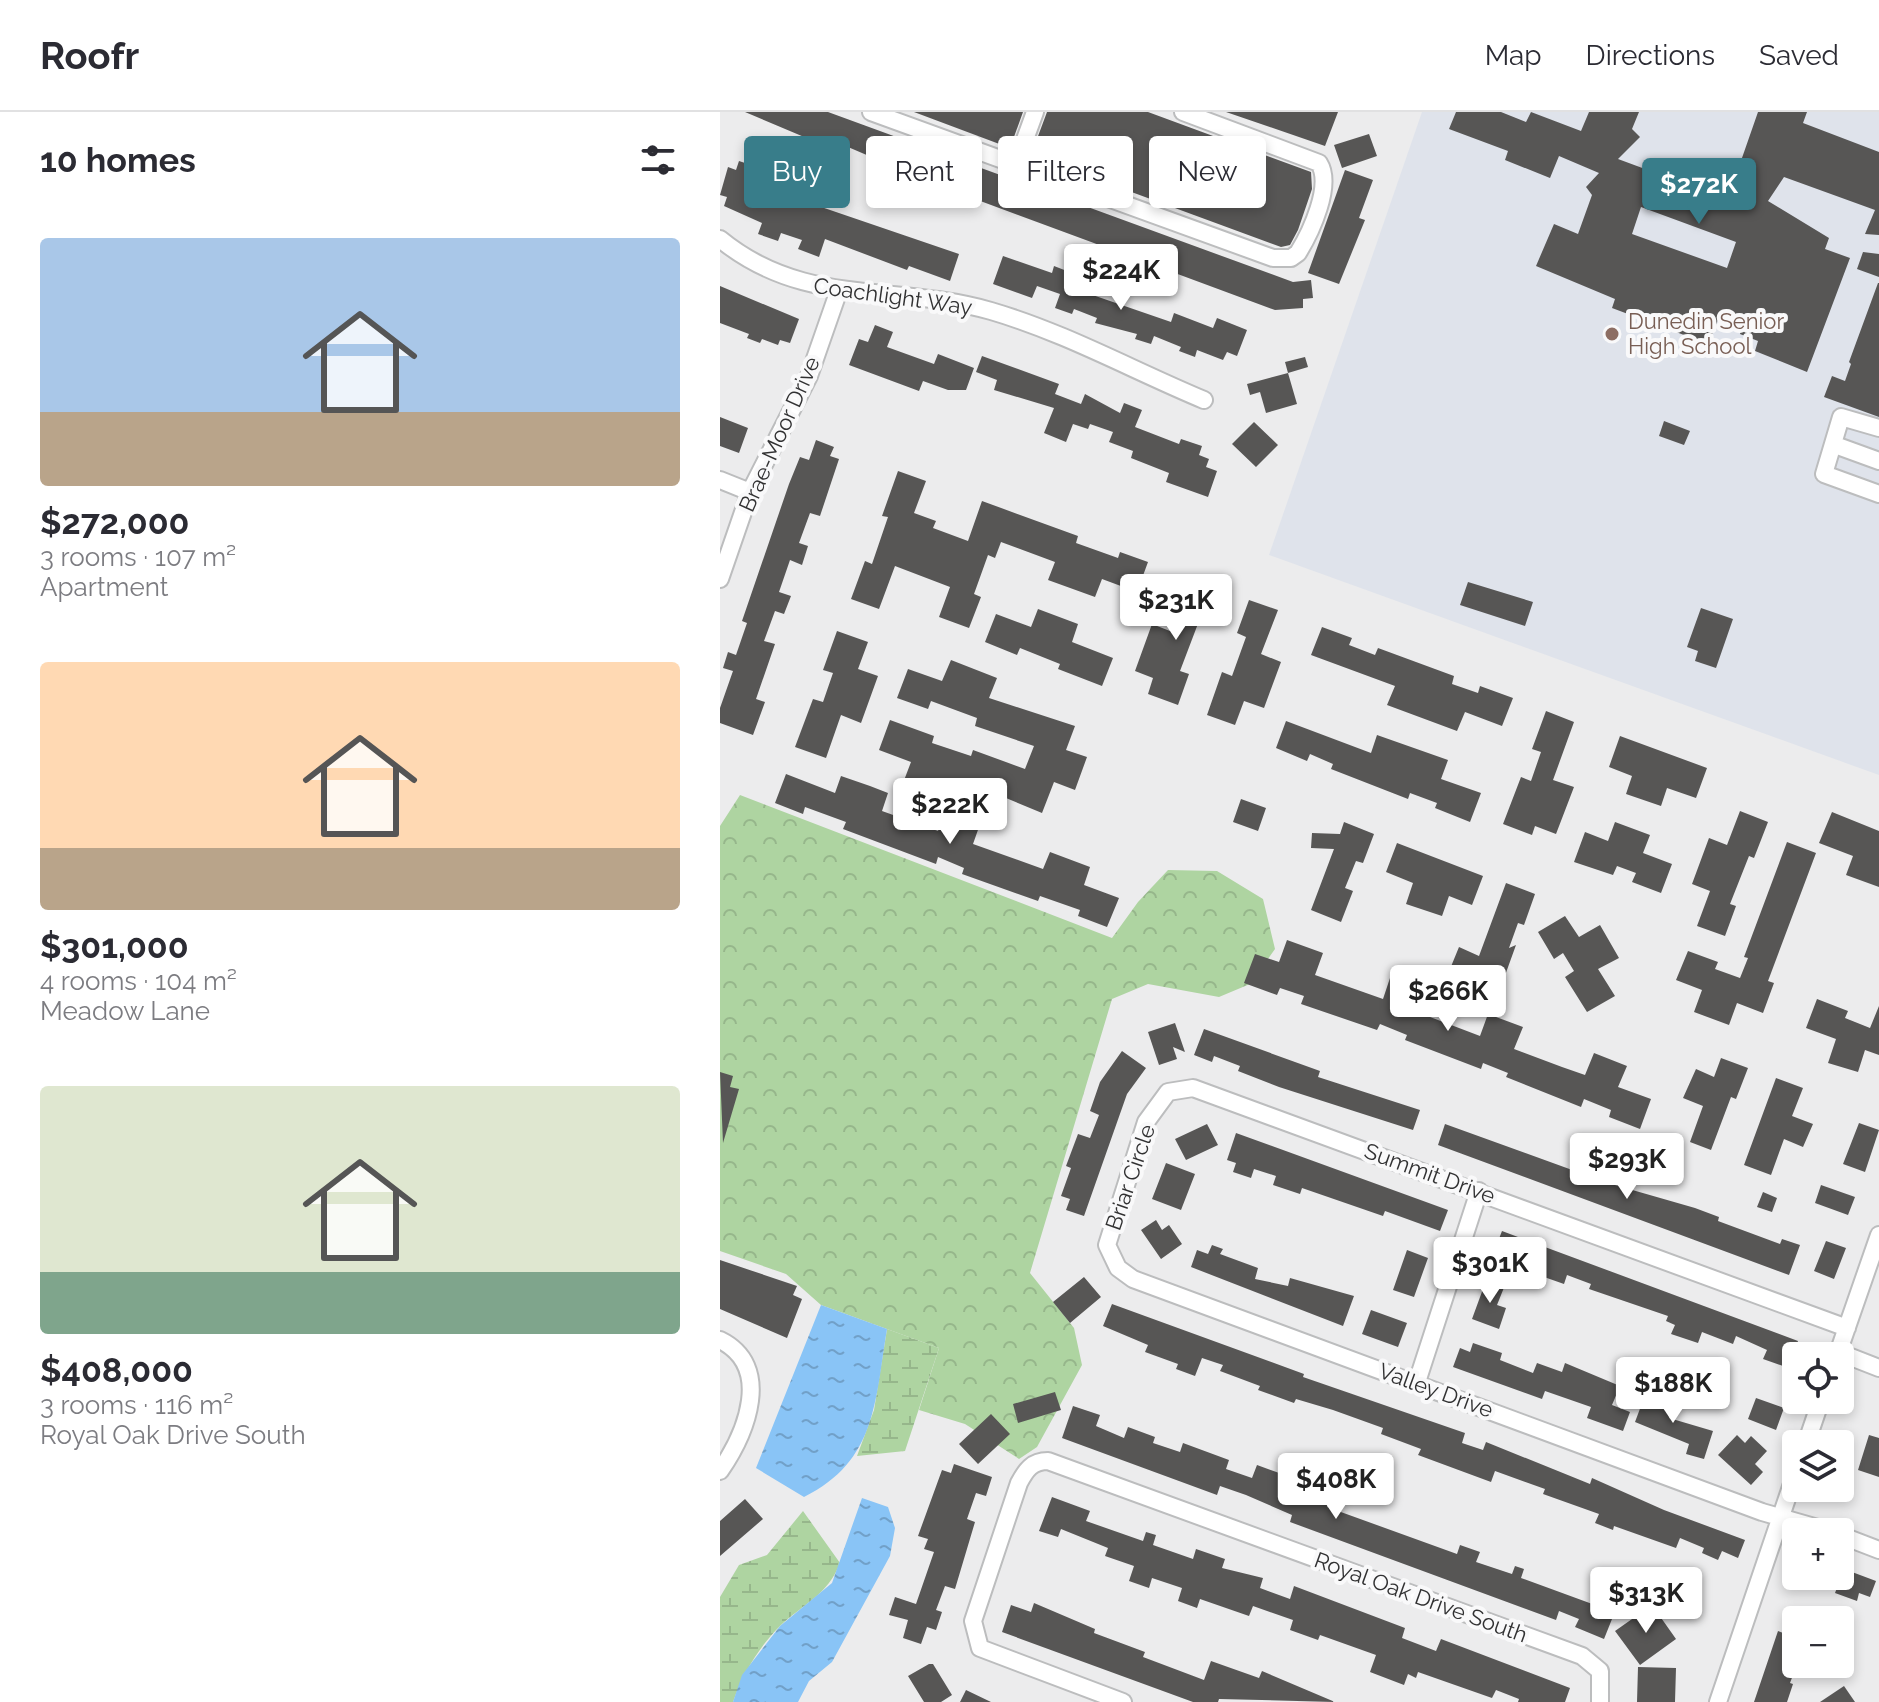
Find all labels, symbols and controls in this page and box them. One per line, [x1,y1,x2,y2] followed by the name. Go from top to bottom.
[40,33,139,78] text: Roofr
[1485,39,1542,72] text: Map
[1586,39,1715,72] text: Directions
[1759,39,1839,72] text: Saved
[744,136,850,208] chip: Buy
[866,136,982,208] chip: Rent
[998,136,1133,208] chip: Filters
[1149,136,1266,208] chip: New
[636,138,680,182] icon: filters
[40,140,196,180] text: 10 homes
[1643,158,1755,226] pin: $272K
[1660,169,1738,199] text: $272K
[1065,244,1177,312] pin: $224K
[1082,255,1160,285] text: $224K
[812,272,974,320] street label: Coachlight Way
[288,290,432,434] icon: home
[1628,308,1784,359] place label: Dunedin Senior High School
[1603,325,1621,343] marker: Dunedin Senior High School
[733,352,825,516] street label: Brae-Moor Drive
[40,502,190,542] text: $272,000
[40,542,236,572] text: 3 rooms · 107 m²
[40,572,169,602] text: Apartment
[1120,574,1232,642] pin: $231K
[1138,585,1214,615] text: $231K
[288,714,432,858] icon: home
[894,778,1006,846] pin: $222K
[911,789,989,819] text: $222K
[40,926,189,966] text: $301,000
[1392,965,1504,1033] pin: $266K
[40,966,237,996] text: 4 rooms · 104 m²
[1408,976,1488,1006] text: $266K
[40,996,210,1026] text: Meadow Lane
[1100,1121,1160,1233] street label: Briar Circle
[1571,1133,1683,1201] pin: $293K
[1361,1137,1499,1209] street label: Summit Drive
[288,1138,432,1282] icon: home
[1588,1144,1666,1174] text: $293K
[1434,1237,1546,1305] pin: $301K
[1451,1248,1529,1278] text: $301K
[1782,1342,1854,1678] map controls
[1782,1342,1854,1414] button: locate
[40,1350,193,1390] text: $408,000
[1375,1357,1497,1423] street label: Valley Drive
[1617,1357,1729,1425] pin: $188K
[1634,1368,1712,1398] text: $188K
[40,1390,233,1420] text: 3 rooms · 116 m²
[40,1420,306,1450] text: Royal Oak Drive South
[1782,1430,1854,1502] button: layers
[1280,1453,1392,1521] pin: $408K
[1296,1464,1376,1494] text: $408K
[1782,1518,1854,1590] button: +
[1311,1546,1531,1648] street label: Royal Oak Drive South
[1590,1567,1702,1635] pin: $313K
[1608,1578,1684,1608] text: $313K
[1782,1606,1854,1678] button: −

